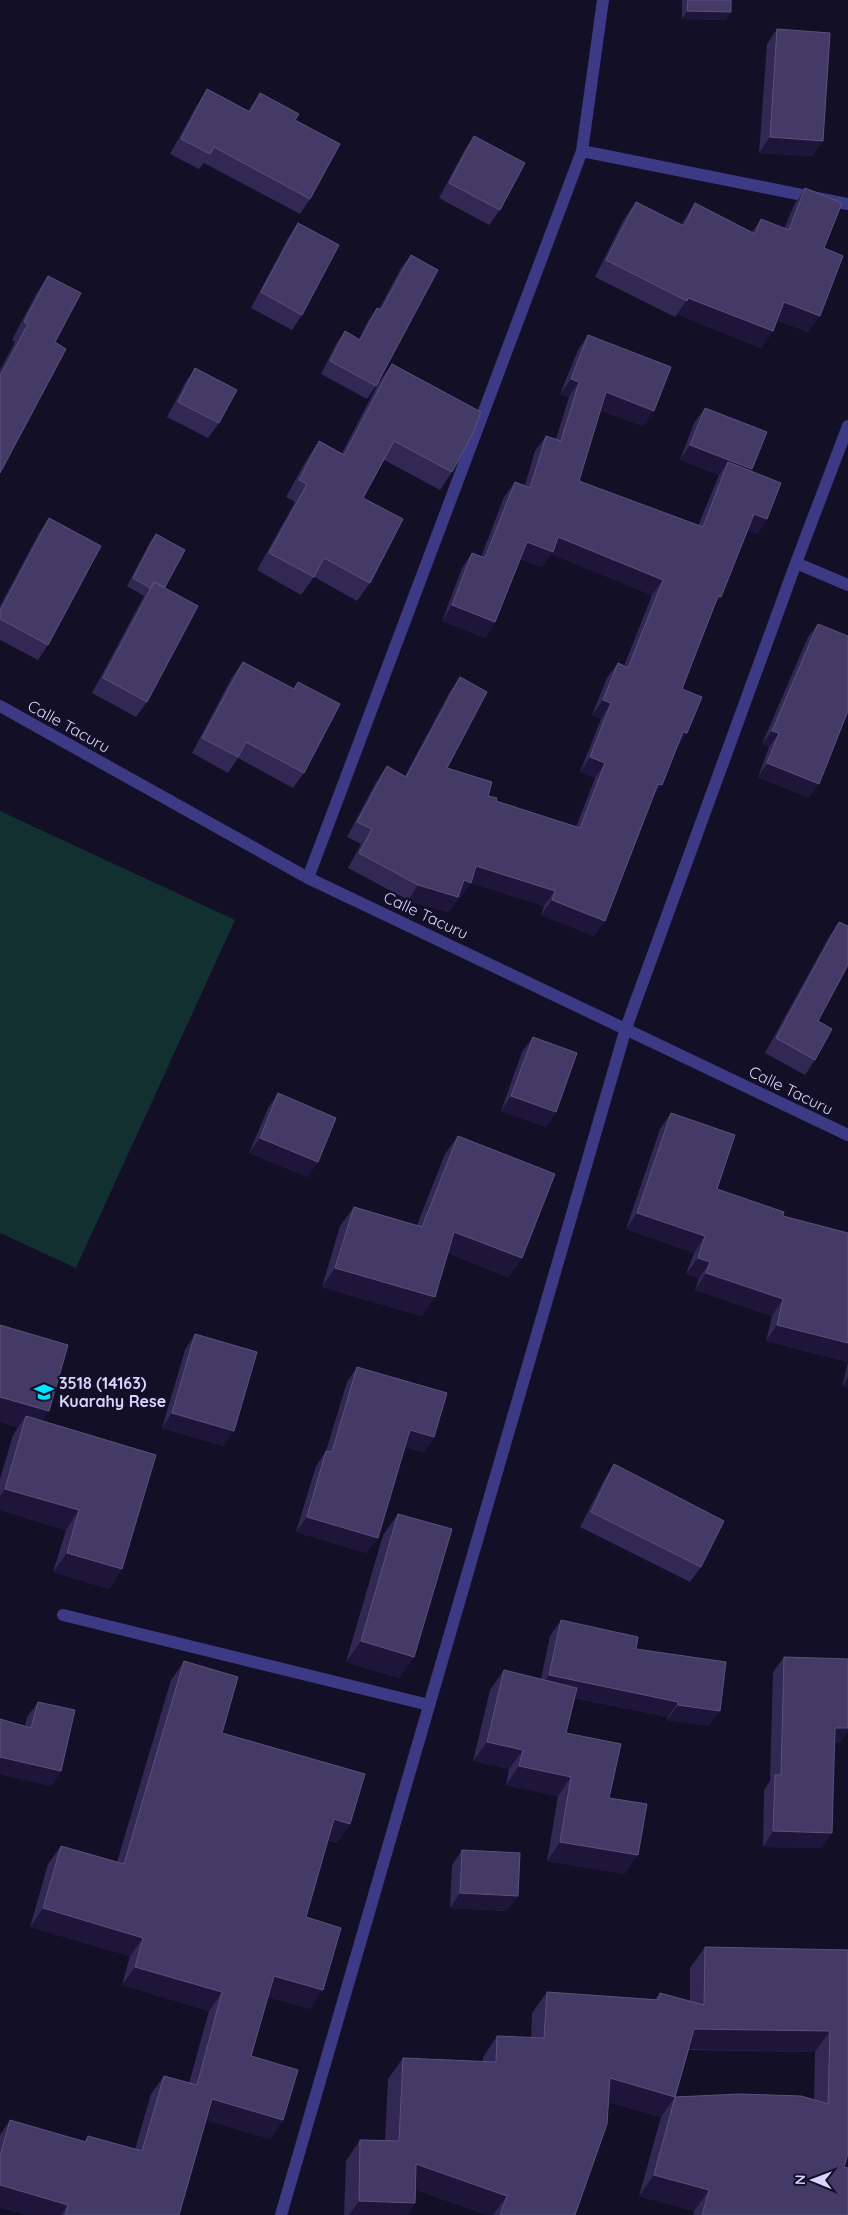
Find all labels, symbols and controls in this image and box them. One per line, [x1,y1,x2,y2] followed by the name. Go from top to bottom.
[24,695,114,757] street label: Calle Tacuru
[380,887,472,943] street label: Calle Tacuru
[746,1061,836,1119] street label: Calle Tacuru
[59,1373,166,1411] place label: 3518 (14163) Kuarahy Rese
[33,1381,55,1403] school or university icon: 3518 (14163) Kuarahy Rese
[788,2155,838,2205] north arrow
[791,2174,809,2185] text: N

